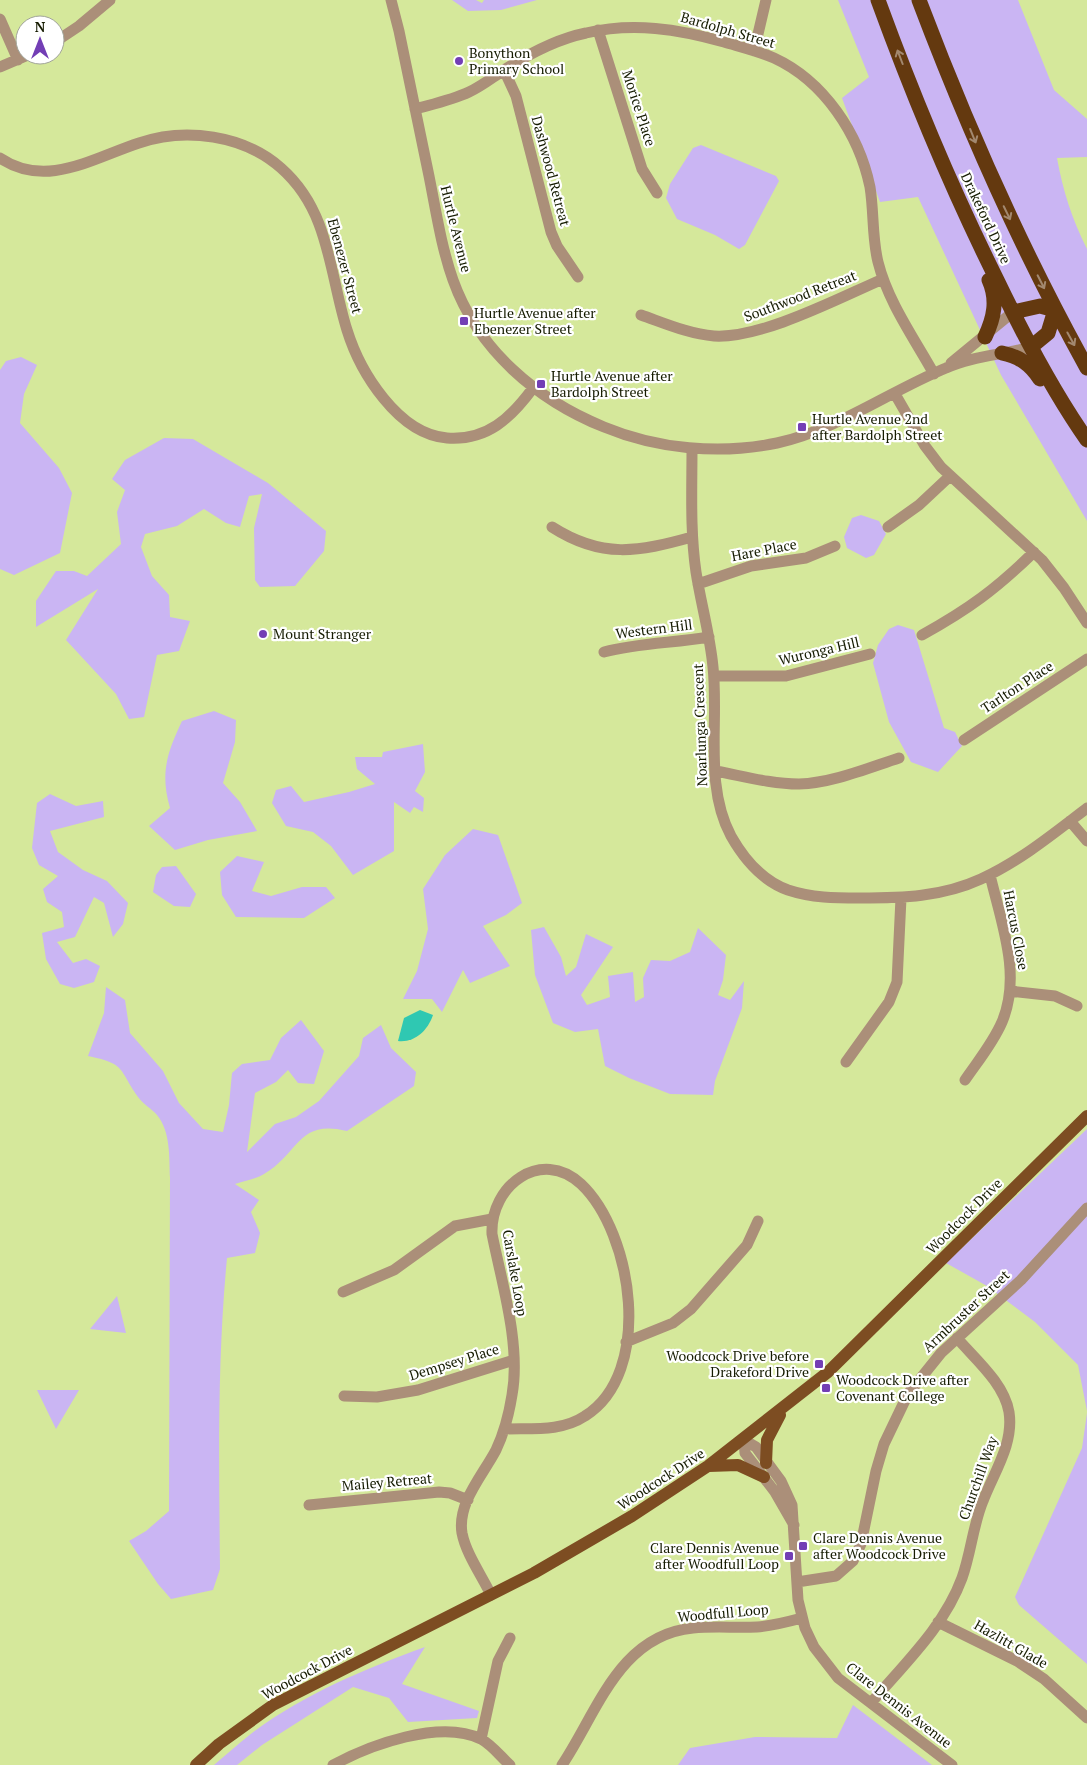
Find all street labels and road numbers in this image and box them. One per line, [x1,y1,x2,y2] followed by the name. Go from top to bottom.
[679,7,778,52] street label: Bardolph Street
[618,67,661,148] street label: Morice Place
[528,114,576,229] street label: Dashwood Retreat
[957,169,1016,267] street label: Drakeford Drive
[436,183,476,274] street label: Hurtle Avenue
[324,216,368,316] street label: Ebenezer Street
[741,265,859,326] street label: Southwood Retreat
[730,534,798,565] street label: Hare Place
[614,614,694,643] street label: Western Hill
[777,632,861,669] street label: Wuronga Hill
[977,656,1057,717] street label: Tarlton Place
[688,662,711,787] street label: Noarlunga Crescent
[999,888,1034,971] street label: Harcus Close
[922,1174,1006,1258] street label: Woodcock Drive
[499,1228,532,1318] street label: Carslake Loop
[918,1265,1014,1356] street label: Armbruster Street
[406,1339,501,1384] street label: Dempsey Place
[954,1432,1002,1522] street label: Churchill Way
[614,1443,708,1514] street label: Woodcock Drive
[341,1468,434,1495] street label: Mailey Retreat
[677,1599,769,1626] street label: Woodfull Loop
[971,1615,1052,1672] street label: Hazlitt Glade
[258,1640,355,1703] street label: Woodcock Drive
[843,1657,956,1752] street label: Clare Dennis Avenue

